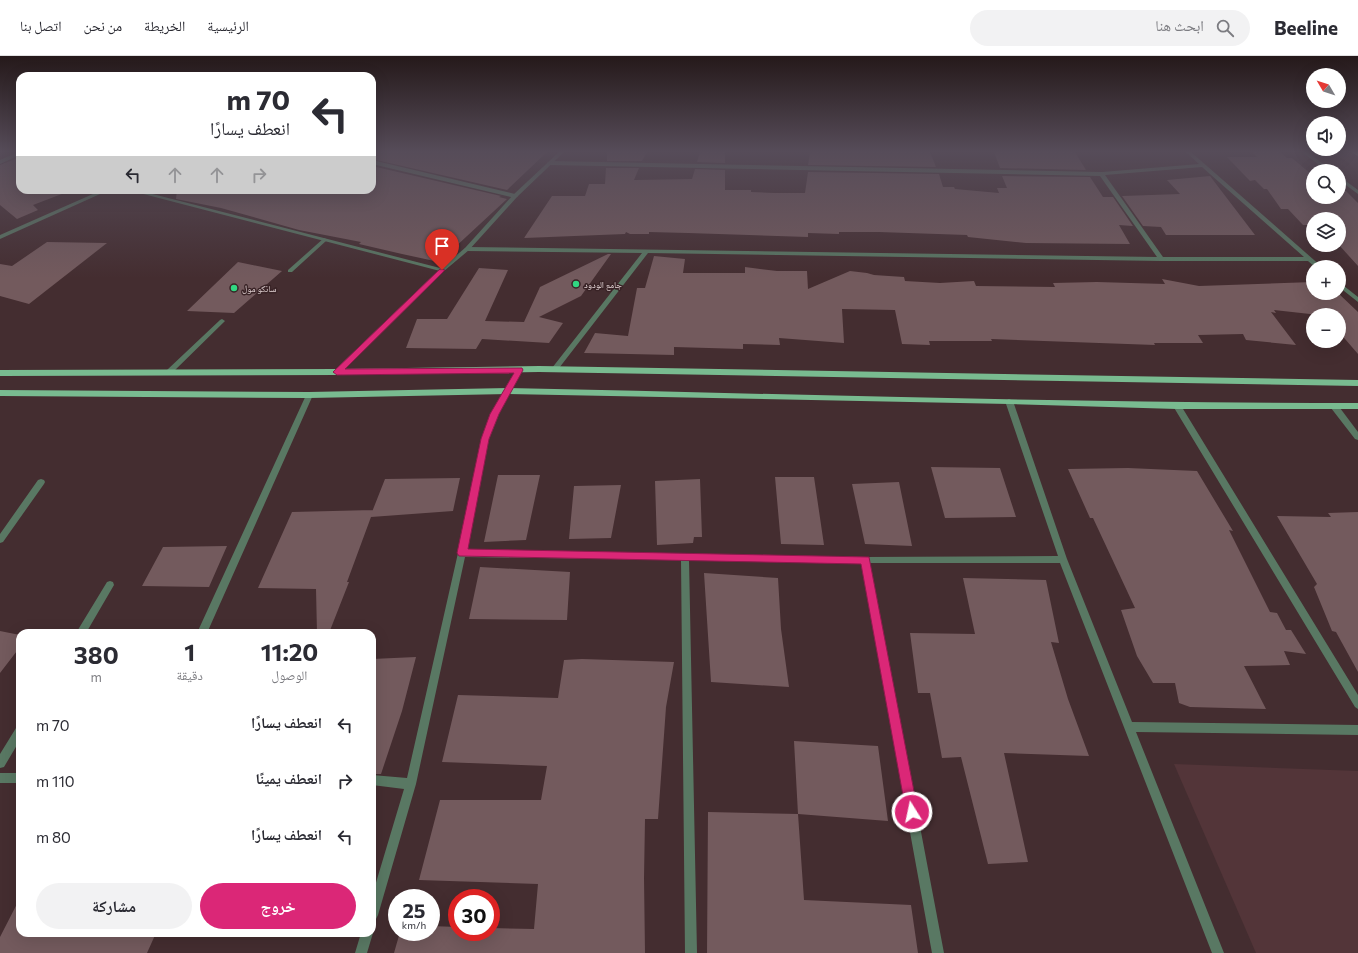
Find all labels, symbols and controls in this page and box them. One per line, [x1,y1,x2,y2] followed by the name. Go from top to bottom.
[970,10,1250,46] search box
[1155,16,1204,34] text: ابحث هنا
[1274,16,1338,39] text: Beeline
[20,17,61,34] text: اتصل بنا
[83,17,122,34] text: من نحن
[144,17,185,34] text: الخريطة
[207,17,249,34] text: الرئيسية
[1214,17,1236,39] icon: search
[1306,68,1346,108] north arrow
[1306,68,1346,348] map controls
[226,82,290,116] text: 70 m
[304,88,356,140] icon: left
[1306,116,1346,156] button: sound
[210,117,290,139] text: انعطف يسارًا
[122,164,144,186] icon: left
[164,164,186,186] icon: ahead
[206,164,228,186] icon: ahead
[248,164,270,186] icon: right
[1306,164,1346,204] button: search
[1306,212,1346,252] button: layers
[425,229,459,270] pin
[431,235,453,257] icon: arrive
[1306,260,1346,300] button: +
[571,279,581,289] marker: جامع الودود
[584,279,622,291] place label: جامع الودود
[229,283,239,293] marker: سانكو مول
[242,283,276,294] place label: سانكو مول
[1306,308,1346,348] button: −
[184,637,195,666] text: 1
[261,637,318,666] text: 11:20
[74,640,119,669] text: 380
[176,667,203,683] text: دقيقة
[271,667,307,683] text: الوصول
[91,669,102,685] text: m
[251,713,322,731] text: انعطف يسارًا
[334,714,356,736] icon: left
[36,716,70,734] text: 70 m
[256,769,322,787] text: انعطف يمينًا
[334,770,356,792] icon: right
[36,772,75,790] text: 110 m
[891,791,933,833] position arrow
[251,825,322,843] text: انعطف يسارًا
[334,826,356,848] icon: left
[36,828,71,846] text: 80 m
[36,883,192,929] button: مشاركة
[200,883,356,929] button: خروج
[448,889,500,941] speed limit sign: 30
[402,898,426,922] text: 25
[402,919,426,931] text: km/h

